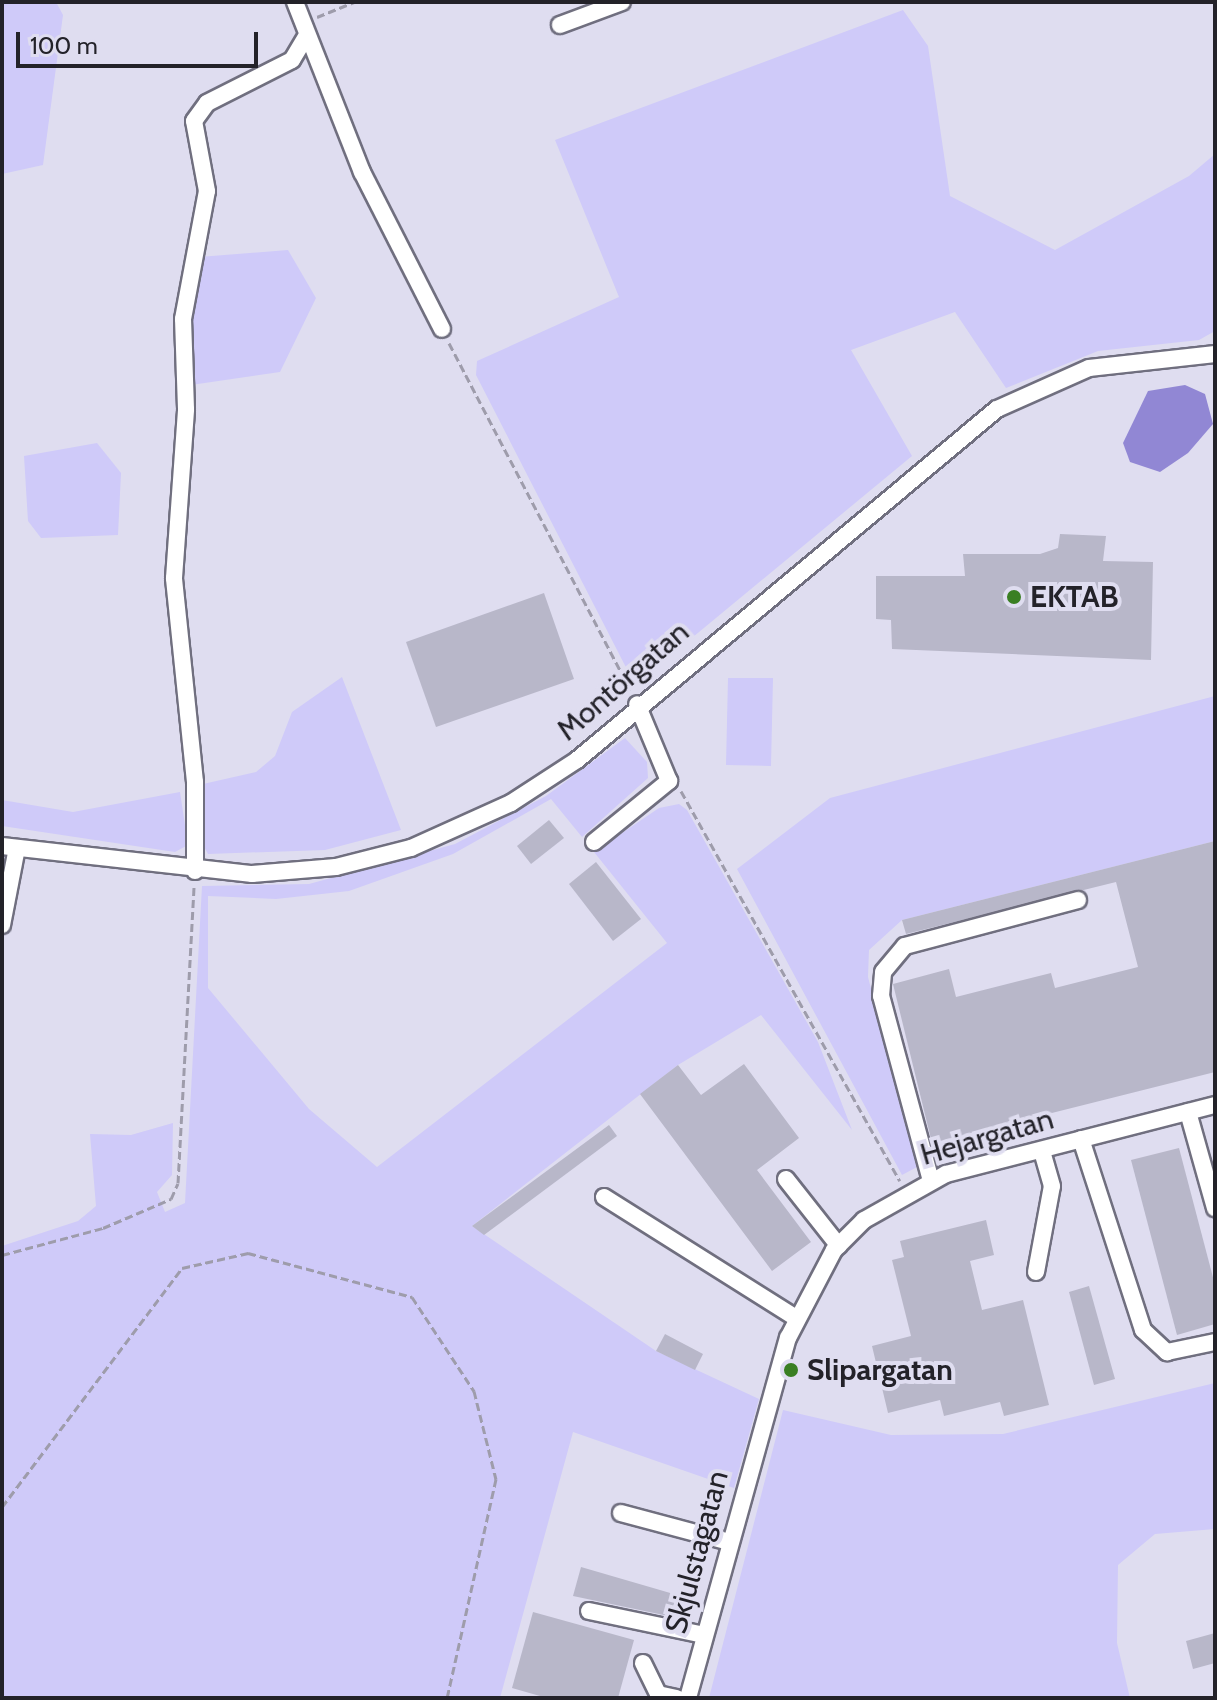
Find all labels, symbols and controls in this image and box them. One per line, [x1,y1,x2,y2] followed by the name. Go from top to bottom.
[20,16,262,66] scale bar
[30,31,98,60] text: 100 m
[1030,579,1118,615] place label: EKTAB
[1005,588,1023,606] marker: EKTAB
[550,614,696,748] street label: Montörgatan
[916,1101,1058,1173] street label: Hejargatan
[807,1352,953,1388] place label: Slipargatan
[782,1361,800,1379] marker: Slipargatan
[658,1467,736,1637] street label: Skjulstagatan

